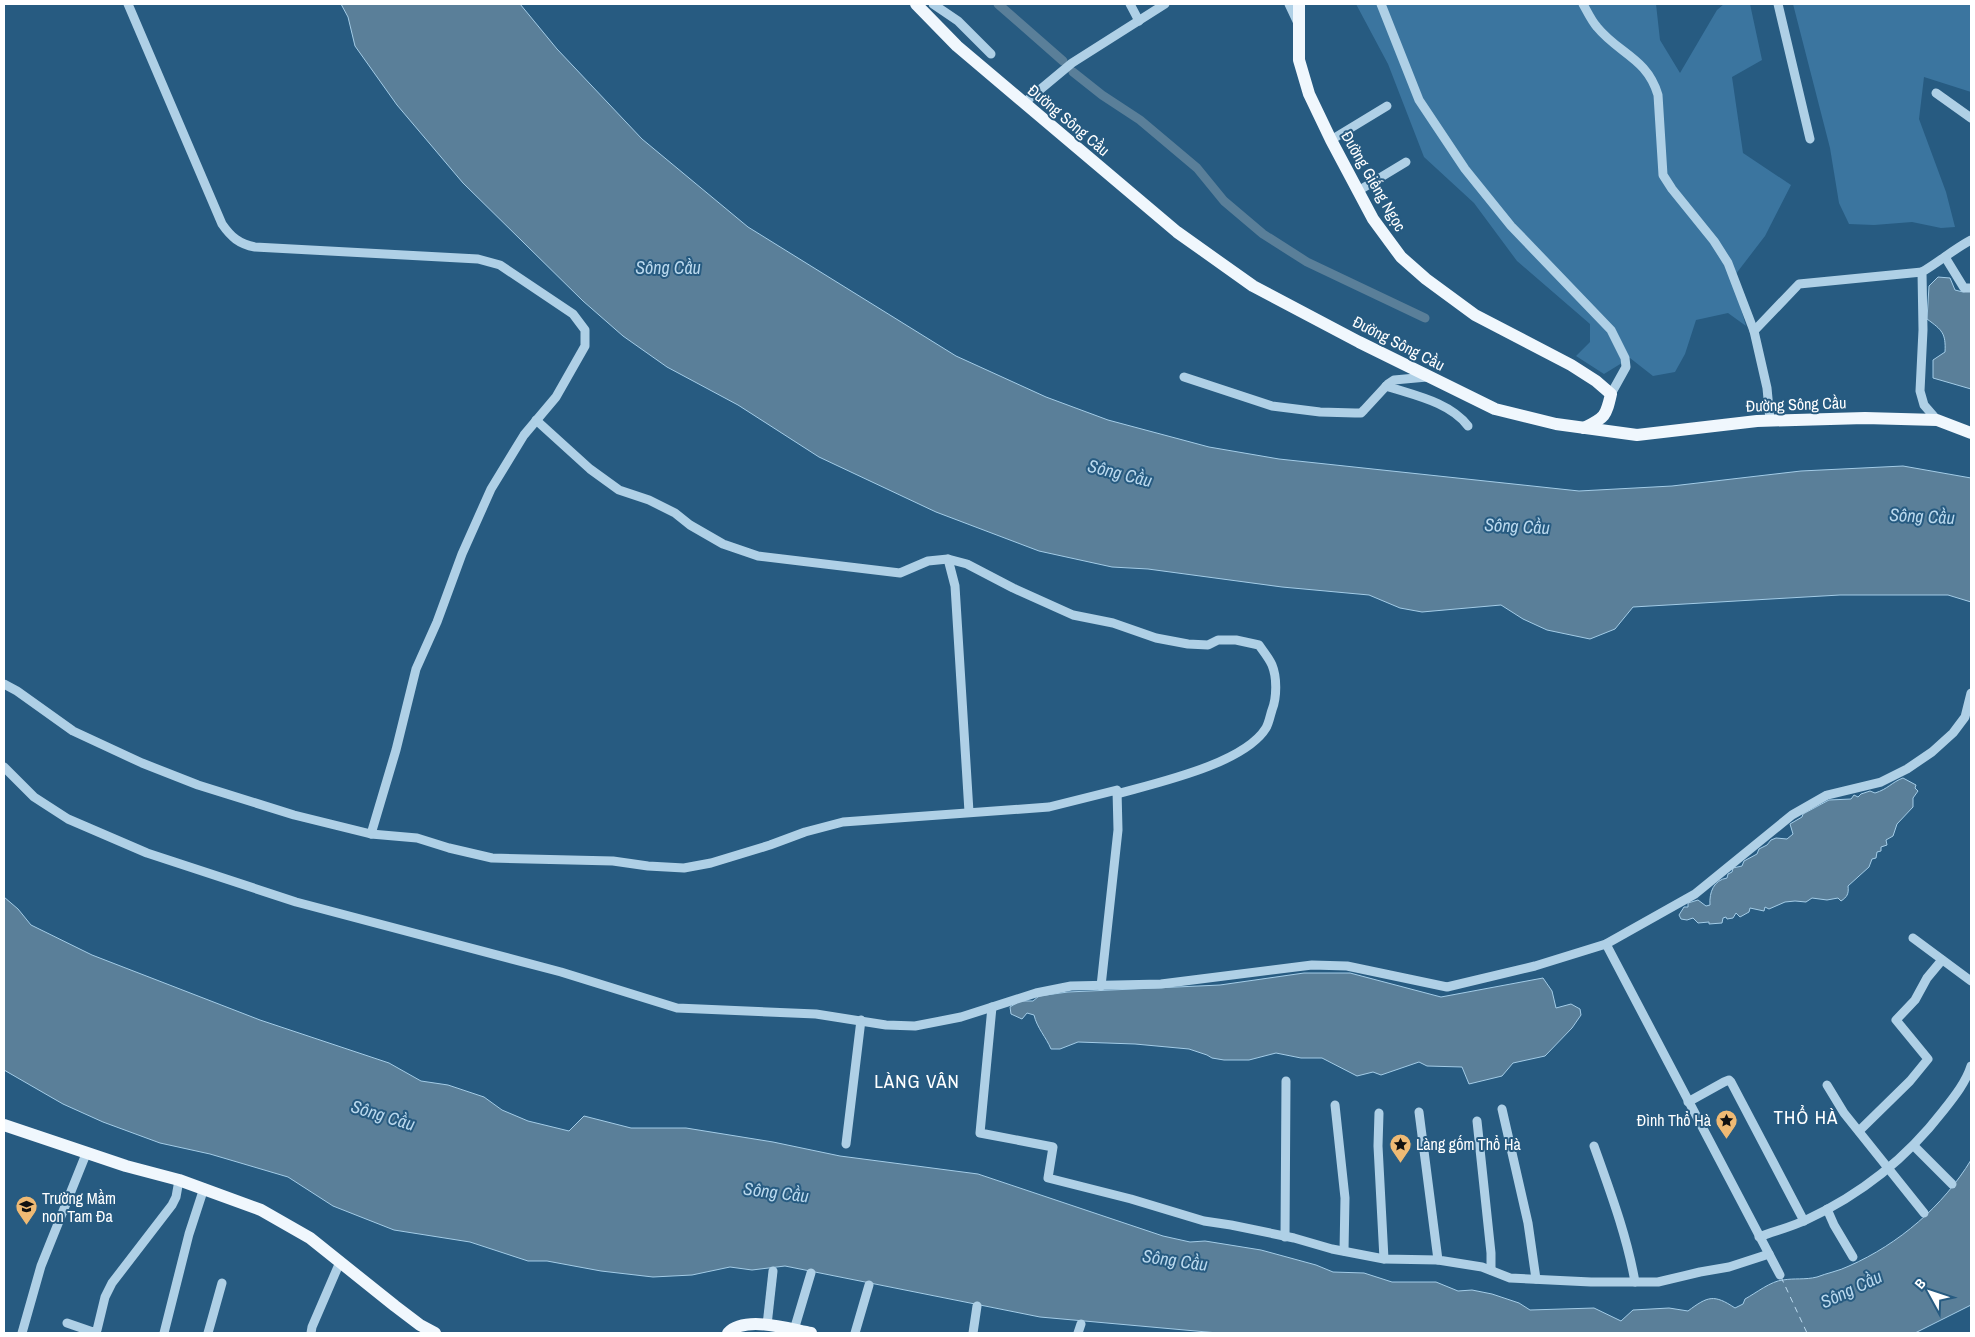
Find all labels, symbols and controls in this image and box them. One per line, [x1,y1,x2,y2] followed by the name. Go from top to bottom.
[1023,79,1115,161] street label: Đường Sông Cầu
[1336,127,1412,236] street label: Đường Giếng Ngọc
[635,255,701,280] water label: Sông Cầu
[1349,310,1449,376] street label: Đường Sông Cầu
[1745,391,1847,417] street label: Đường Sông Cầu
[1085,453,1155,493] water label: Sông Cầu
[1889,502,1955,530] water label: Sông Cầu
[1484,512,1550,540] water label: Sông Cầu
[874,1068,960,1094] district label: LÀNG VÂN
[348,1093,418,1137] water label: Sông Cầu
[1774,1104,1838,1130] district label: THỔ HÀ
[1715,1108,1739,1139] place icon: Đình Thổ Hà
[1637,1109,1712,1131] place label: Đình Thổ Hà
[1388,1132,1412,1163] place icon: Làng gốm Thổ Hà
[1416,1133,1522,1155] place label: Làng gốm Thổ Hà
[742,1176,810,1208] water label: Sông Cầu
[42,1187,116,1227] place label: Trường Mầm non Tam Đa
[14,1195,38,1226] school or university icon: Trường Mầm non Tam Đa
[1141,1243,1209,1277] water label: Sông Cầu
[1816,1264,1886,1314] water label: Sông Cầu
[1905,1267,1955,1317] north arrow
[1910,1275,1930,1293] text: B

